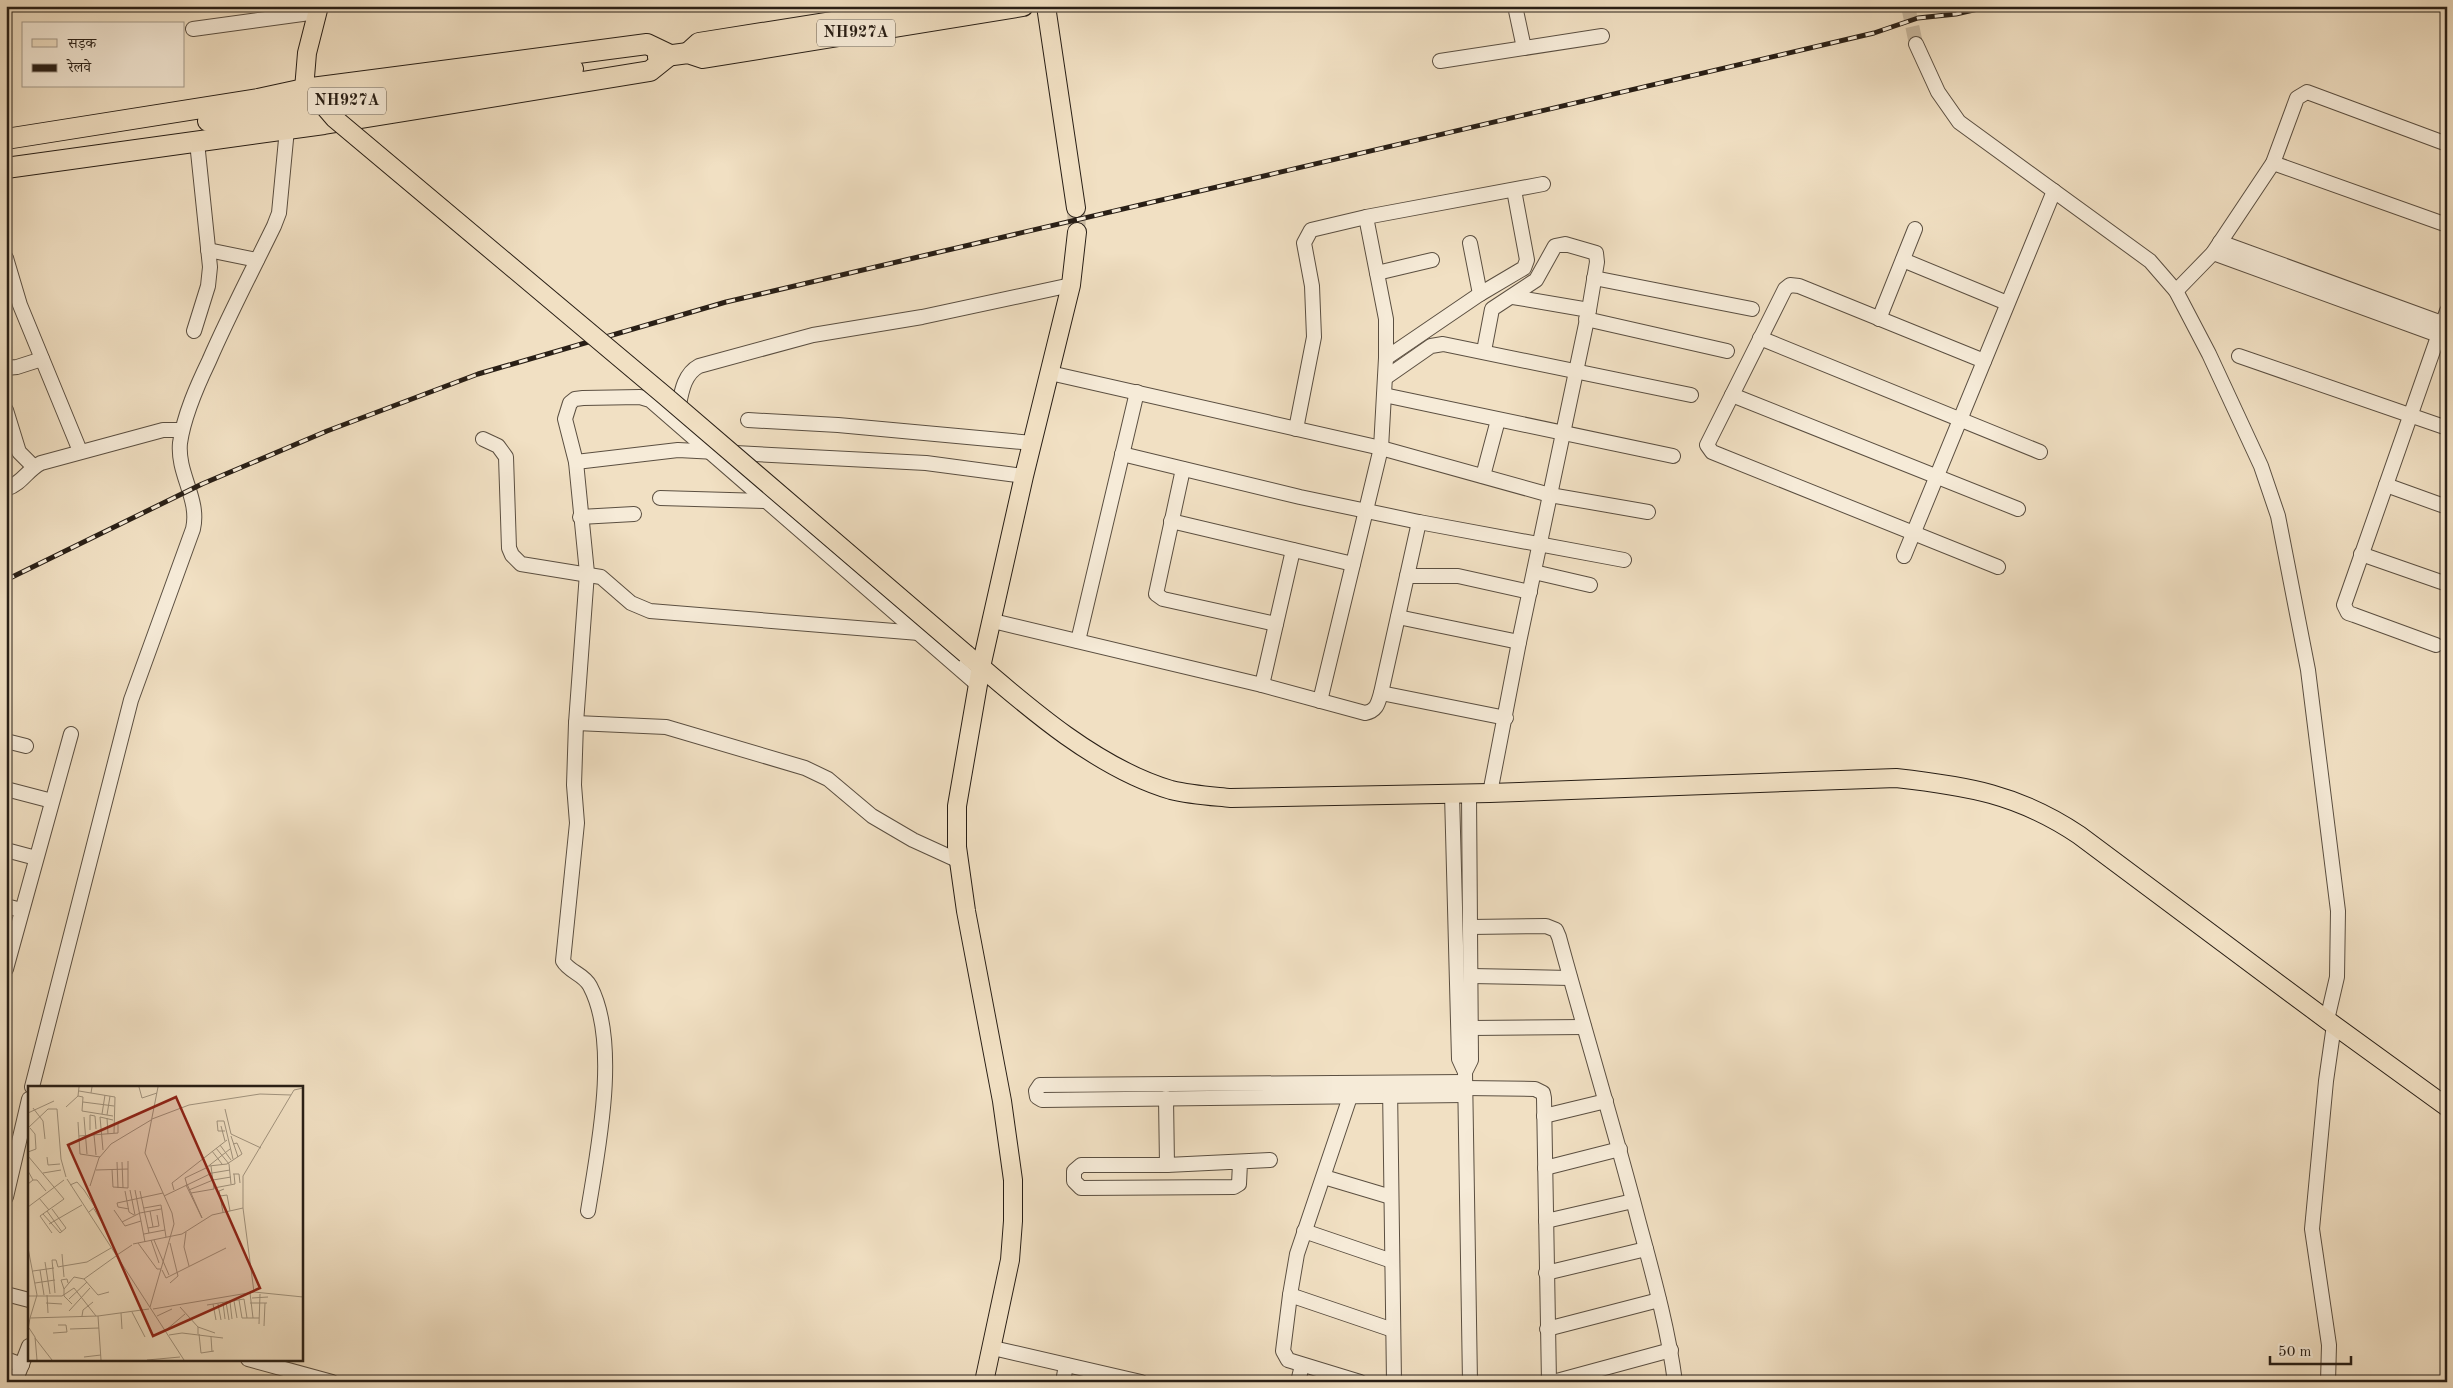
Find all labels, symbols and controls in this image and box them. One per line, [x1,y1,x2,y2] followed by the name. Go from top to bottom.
[817,19,895,46] road number: NH927A
[22,22,185,88] legend
[67,37,97,52] text: सड़क
[66,58,92,76] text: रेलवे
[308,88,386,114] road number: NH927A
[28,1086,302,1360] inset map
[2270,1333,2352,1365] scale bar
[2278,1345,2312,1360] text: 50 m

